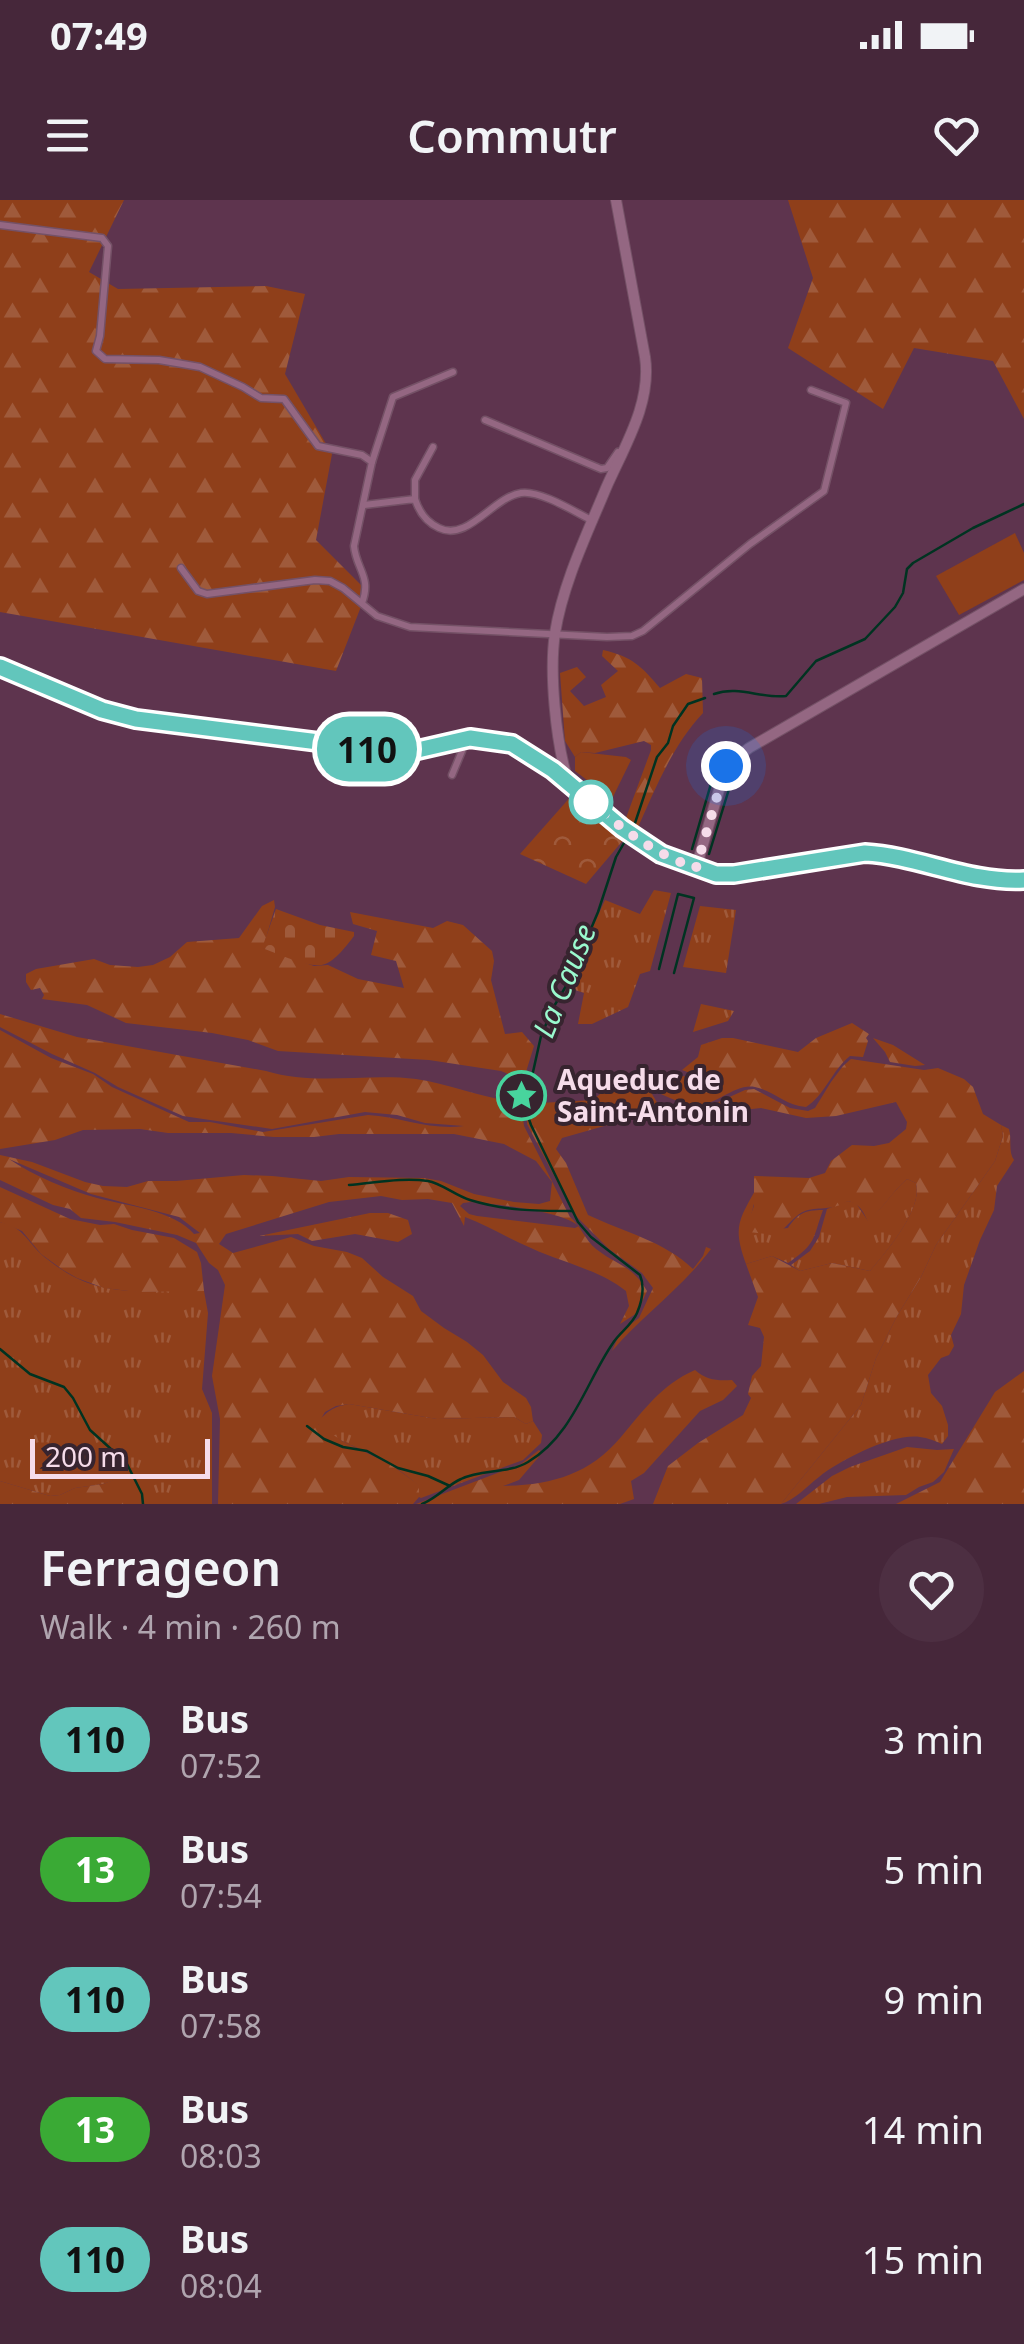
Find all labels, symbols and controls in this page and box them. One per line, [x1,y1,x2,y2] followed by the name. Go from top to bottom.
[50,9,148,61] text: 07:49
[407,105,617,166] text: Commutr
[40,108,95,163] icon: menu
[929,108,984,163] icon: heart
[310,716,424,782] line badge: 110
[337,726,397,773] text: 110
[701,741,751,791] your location
[570,781,612,823] unlabelled marker
[522,918,605,1043] water label: La Cause
[557,1060,749,1130] place label: Aqueduc de Saint-Antonin
[496,1070,548,1122] place icon: Aqueduc de Saint-Antonin
[30,1434,210,1478] scale bar
[45,1437,127,1475] text: 200 m
[40,1535,281,1600] text: Ferrageon
[879,1537,984,1642] button: heart
[40,1605,341,1648] text: Walk · 4 min · 260 m
[180,1692,249,1744] text: Bus
[884,1713,984,1765] text: 3 min
[65,1716,125,1763] text: 110
[180,1744,262,1787] text: 07:52
[180,1822,249,1874] text: Bus
[884,1843,984,1895] text: 5 min
[75,1846,115,1893] text: 13
[180,1874,262,1917] text: 07:54
[180,1952,249,2004] text: Bus
[884,1973,984,2025] text: 9 min
[65,1976,125,2023] text: 110
[180,2004,262,2047] text: 07:58
[180,2082,249,2134] text: Bus
[862,2103,984,2155] text: 14 min
[75,2106,115,2153] text: 13
[180,2134,262,2177] text: 08:03
[180,2212,249,2264] text: Bus
[862,2233,984,2285] text: 15 min
[65,2236,125,2283] text: 110
[180,2264,262,2307] text: 08:04

